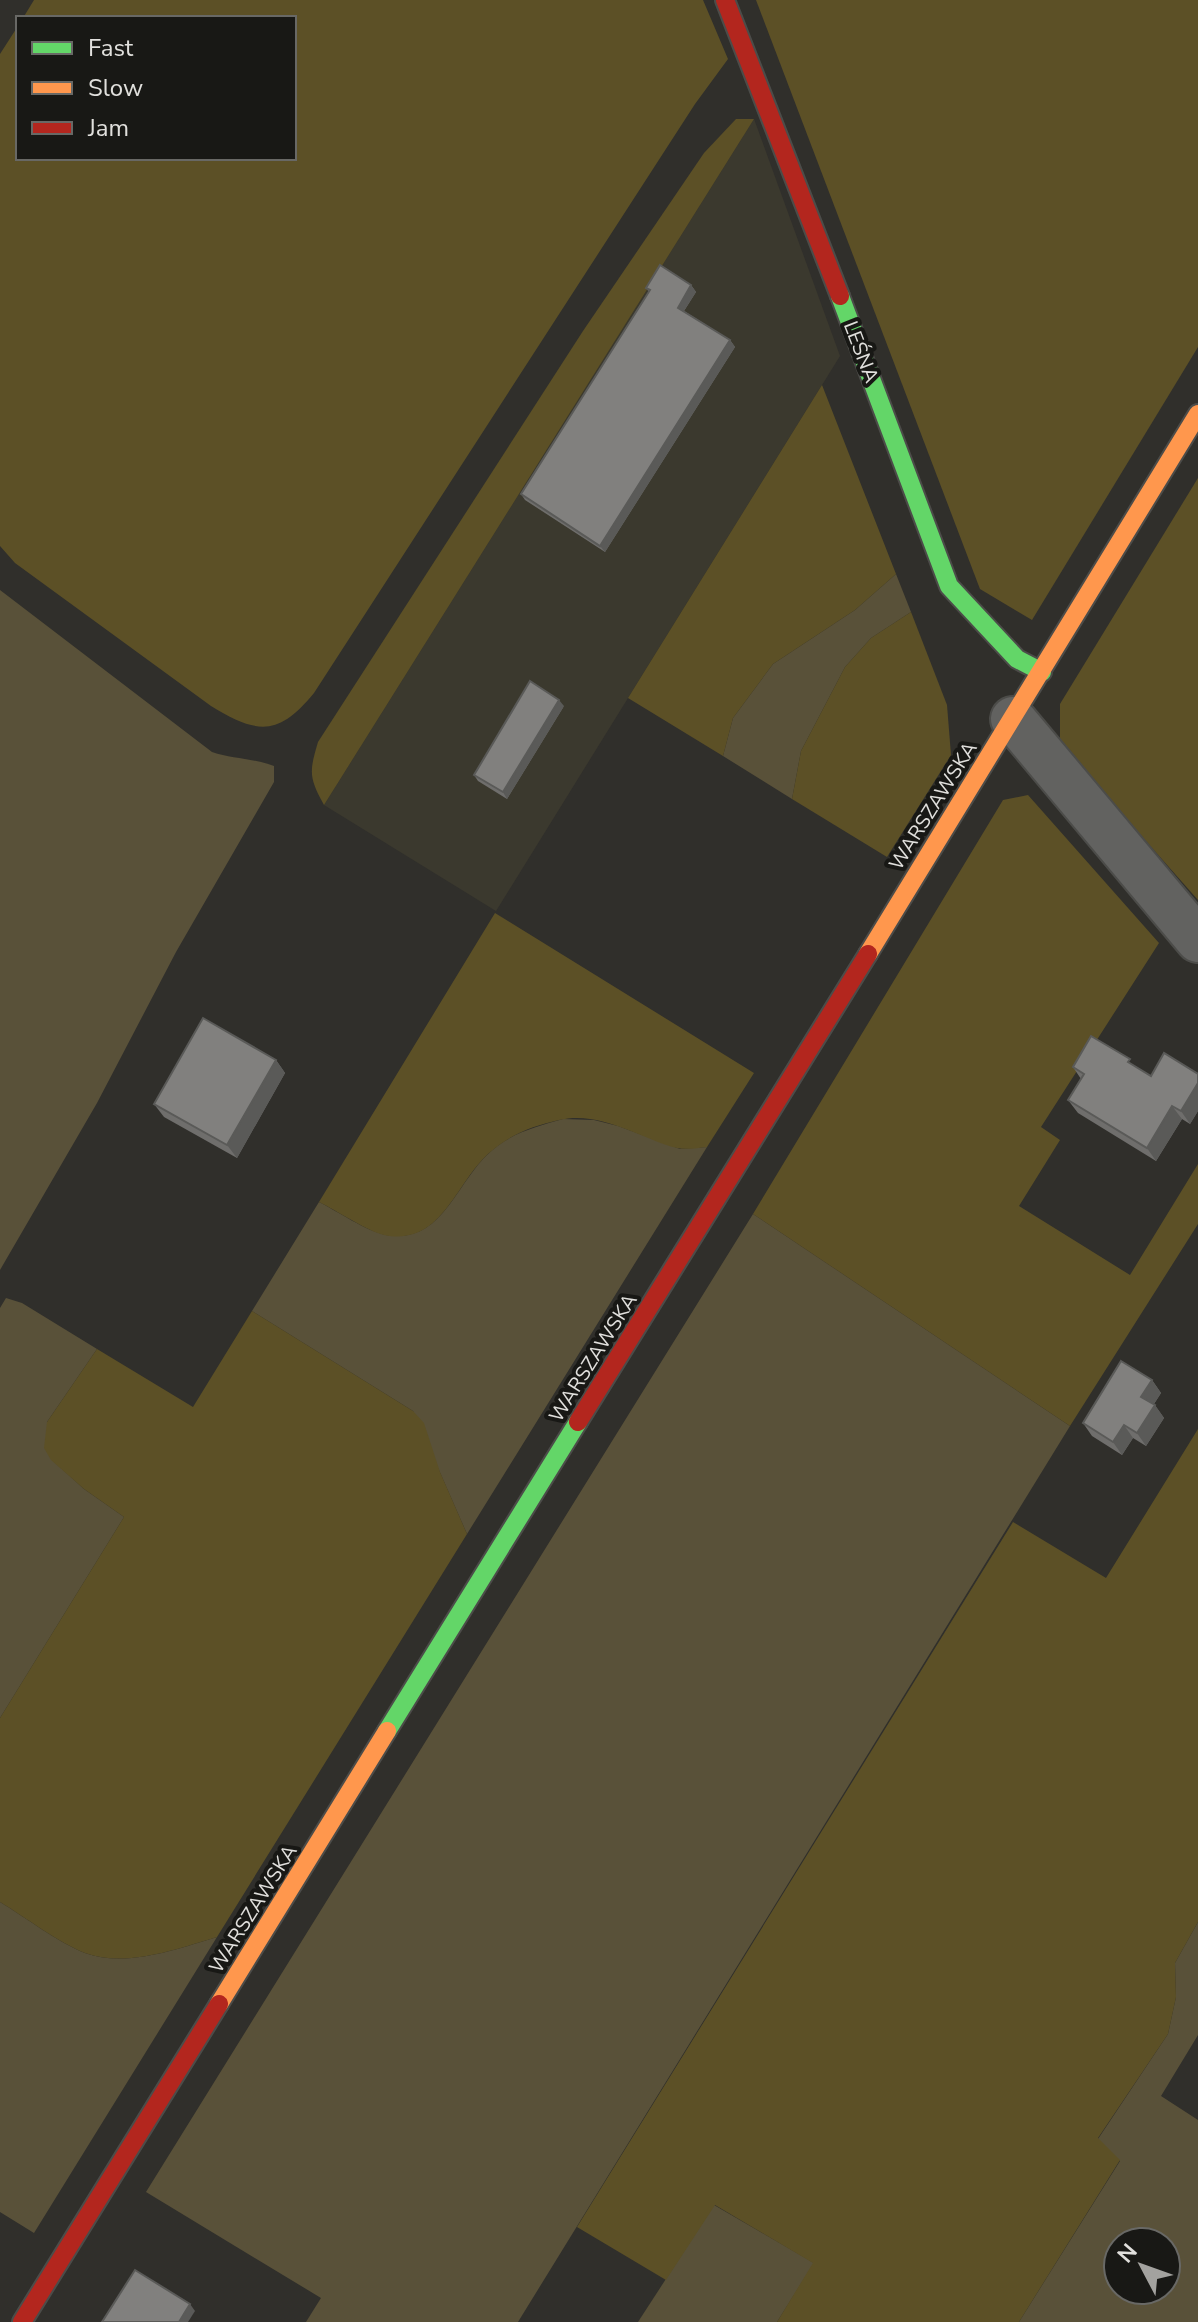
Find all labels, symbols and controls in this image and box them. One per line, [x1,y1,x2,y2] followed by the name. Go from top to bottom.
[16,16,296,160] legend
[88,32,134,64] text: Fast
[88,72,143,104] text: Slow
[87,112,129,144] text: Jam
[837,317,885,387] street label: LEŚNA
[883,736,984,875] street label: WARSZAWSKA
[543,1288,644,1427] street label: WARSZAWSKA
[203,1839,304,1978] street label: WARSZAWSKA
[1102,2226,1182,2306] north arrow
[1111,2237,1144,2270] text: N

